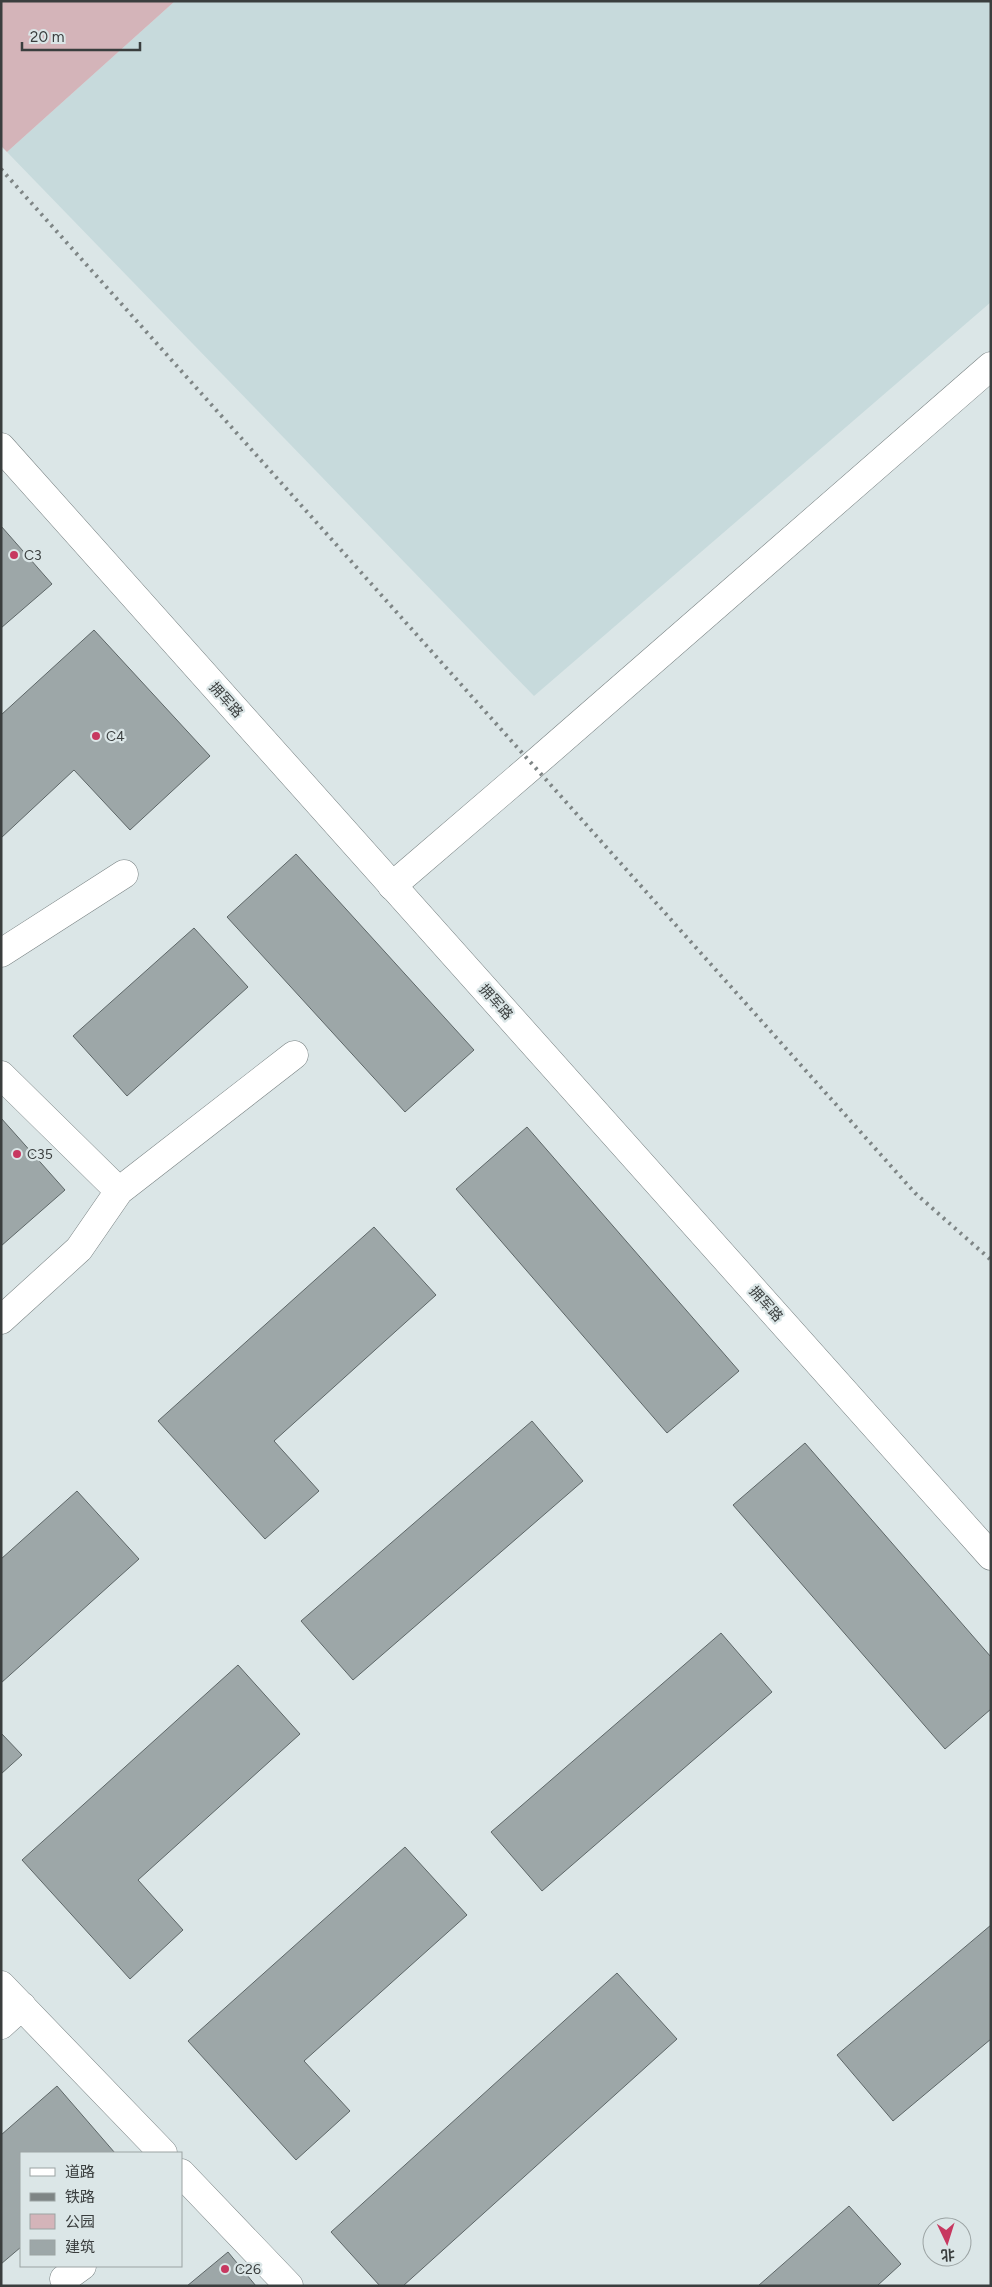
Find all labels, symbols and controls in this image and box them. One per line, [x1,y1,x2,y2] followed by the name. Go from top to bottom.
[22,20,140,52] scale bar
[30,28,64,46] text: 20 m
[24,547,42,564] place label: C3
[8,549,20,561] marker: C3
[206,679,246,721] street label: 拥军路
[106,728,125,745] place label: C4
[90,730,102,742] marker: C4
[476,981,516,1023] street label: 拥军路
[27,1146,53,1163] place label: C35
[11,1148,23,1160] marker: C35
[746,1283,786,1325] street label: 拥军路
[20,2152,182,2267] legend
[65,2163,95,2181] text: 道路
[65,2188,95,2206] text: 铁路
[65,2213,95,2231] text: 公园
[922,2217,972,2267] north arrow
[65,2238,95,2256] text: 建筑
[940,2246,955,2263] text: 北
[235,2261,261,2278] place label: C26
[219,2263,231,2275] marker: C26

